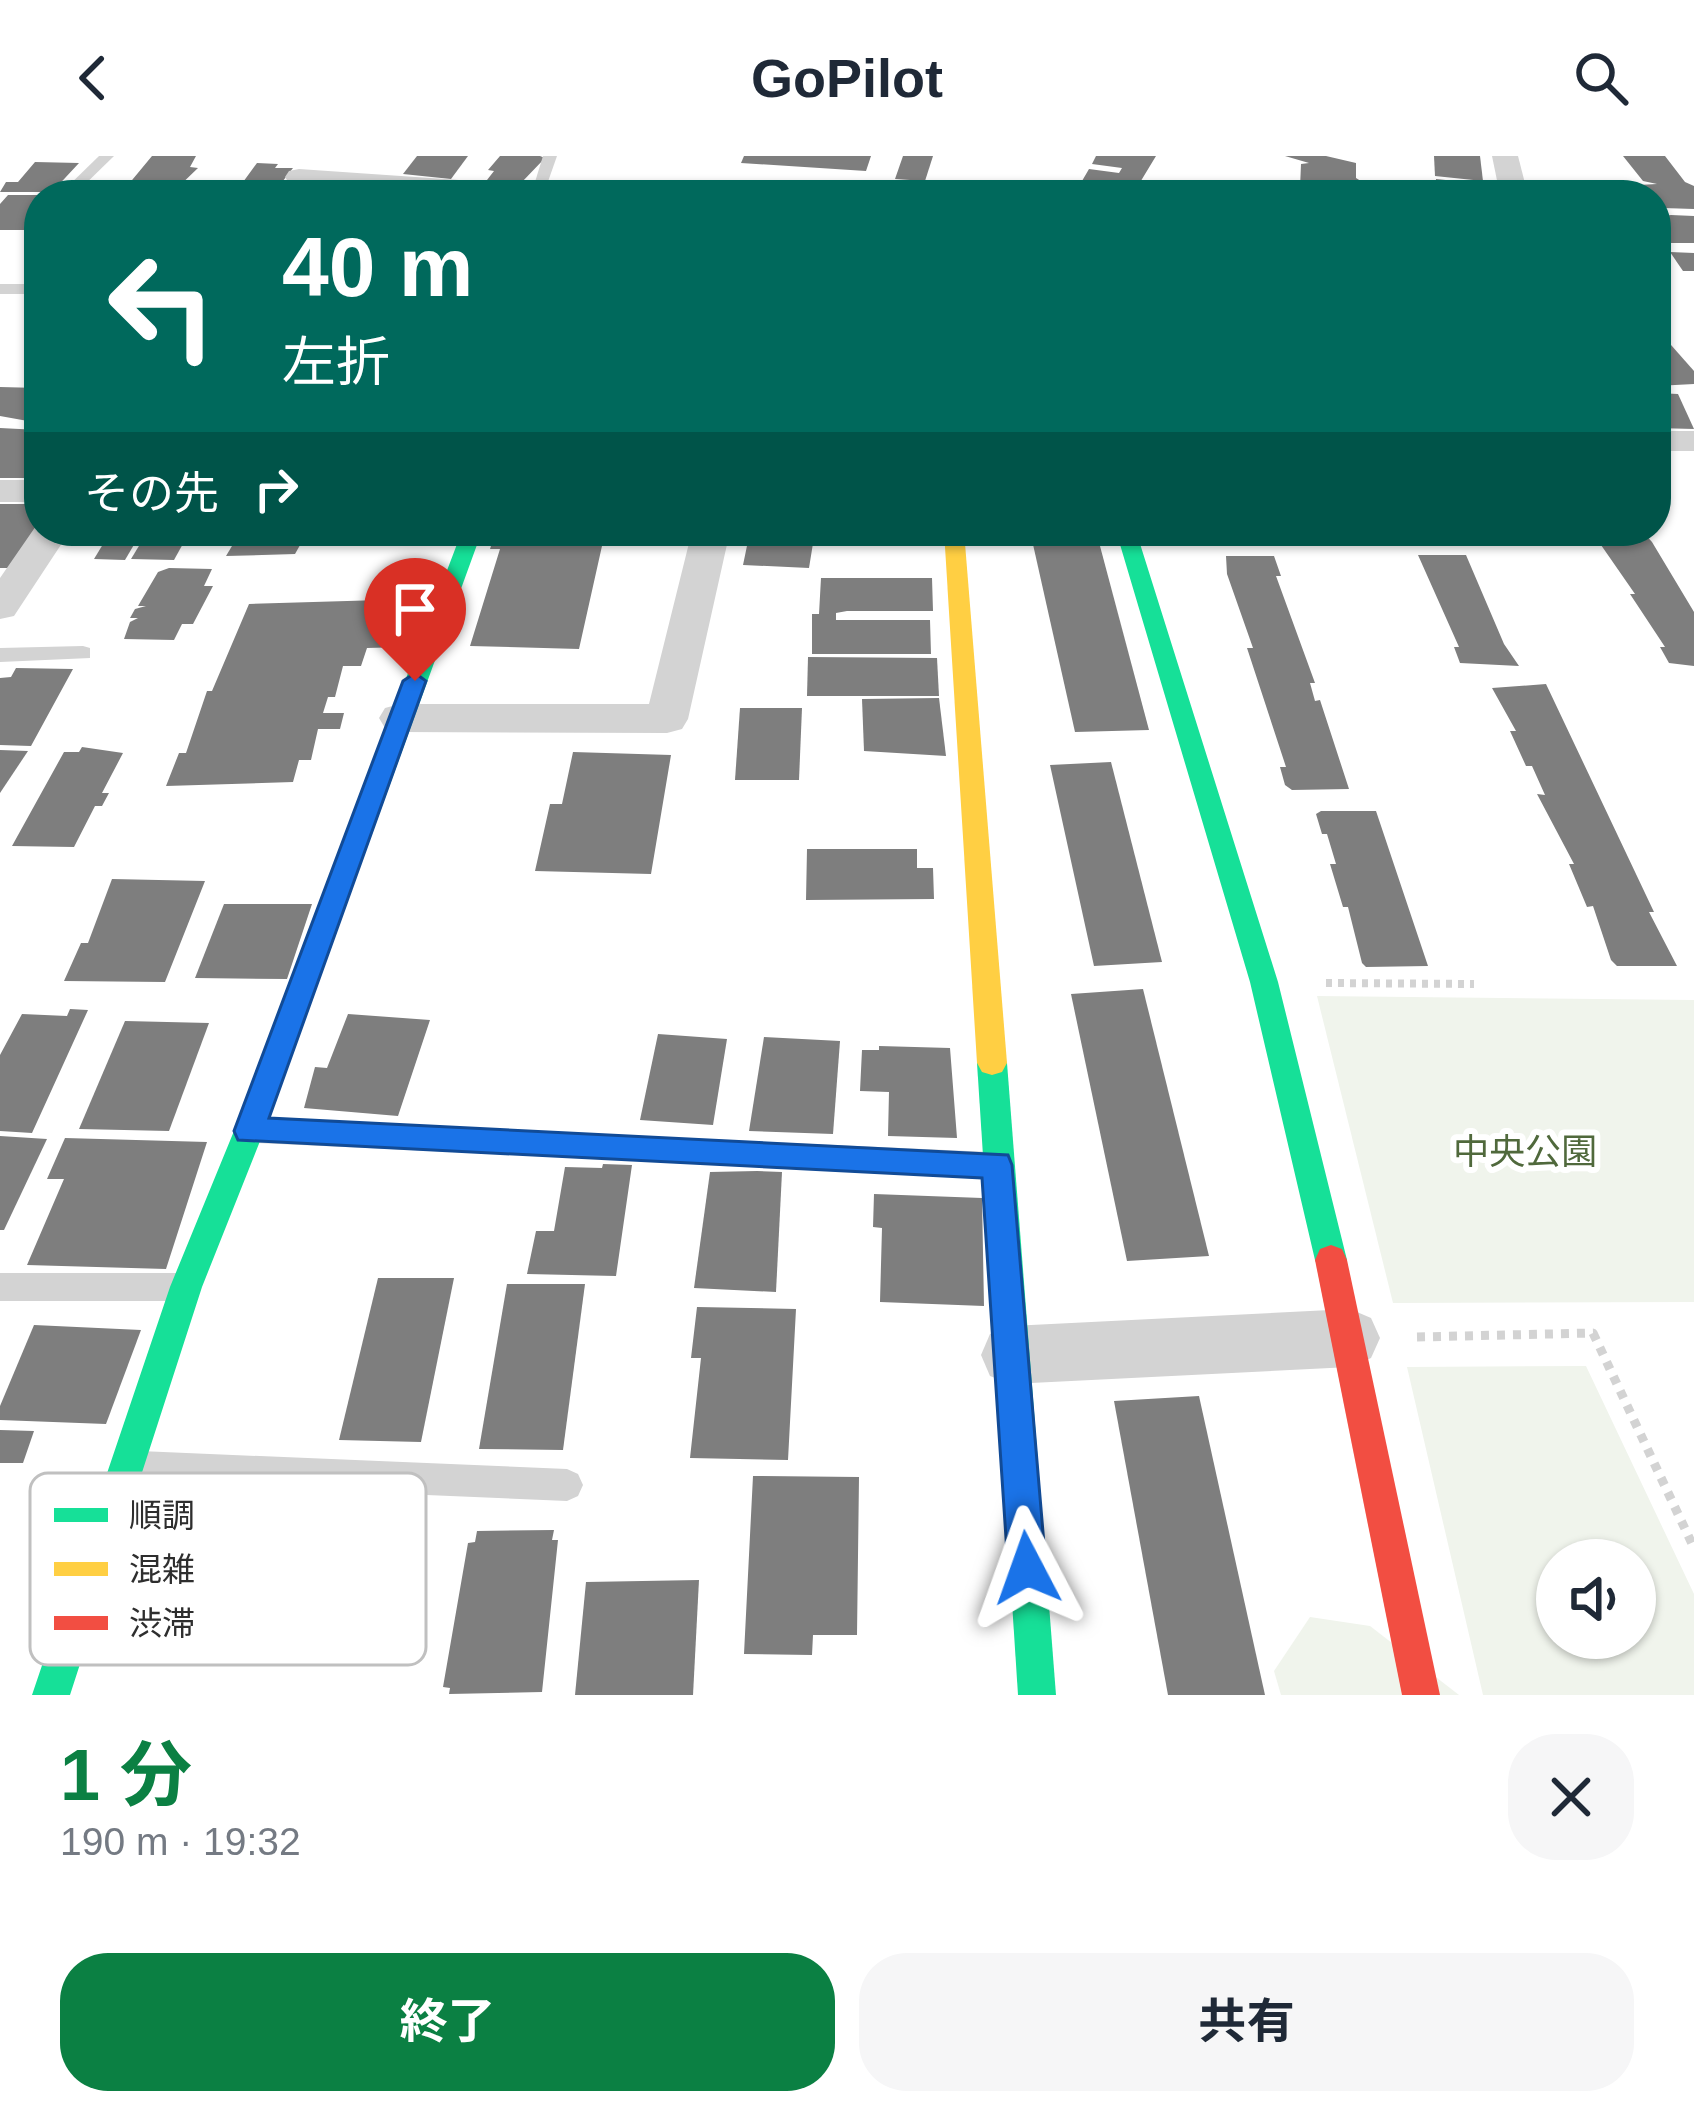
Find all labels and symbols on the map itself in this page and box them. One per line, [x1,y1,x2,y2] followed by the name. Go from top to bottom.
[364,558,466,681] pin
[1453,1131,1597,1172] park label: 中央公園
[30,1473,426,1665] legend
[129,1497,195,1534] text: 順調
[964,1505,1090,1631] position arrow
[129,1551,195,1588] text: 混雑
[129,1605,195,1642] text: 渋滞

